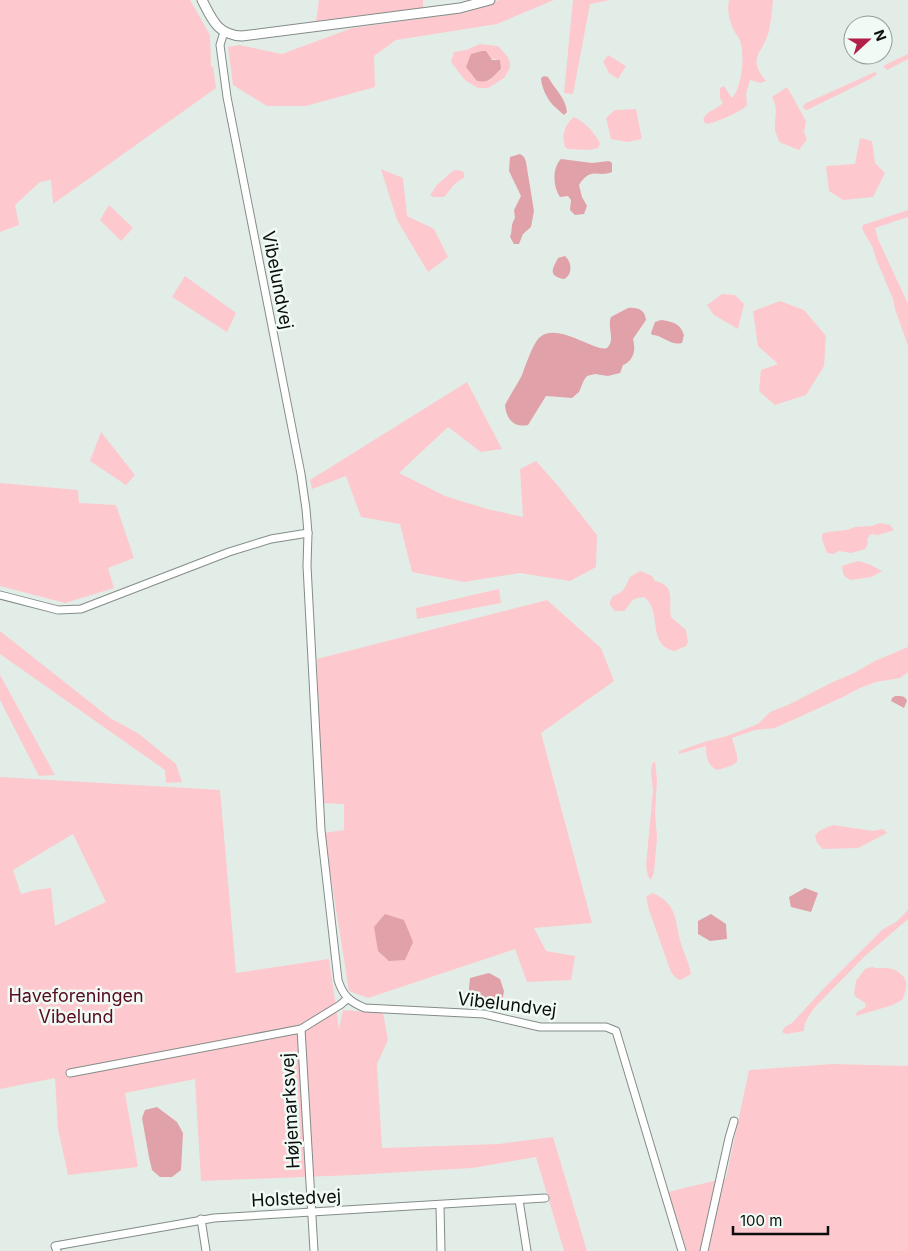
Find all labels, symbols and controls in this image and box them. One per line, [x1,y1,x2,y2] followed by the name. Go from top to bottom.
[843,15,893,65] north arrow
[871,27,890,43] text: N
[258,229,298,331] street label: Vibelundvej
[8,985,144,1027] park label: Haveforeningen Vibelund
[456,988,558,1020] street label: Vibelundvej
[276,1053,304,1169] street label: Højemarksvej
[251,1185,341,1211] street label: Holstedvej
[733,1204,828,1236] scale bar
[740,1211,782,1230] text: 100 m

